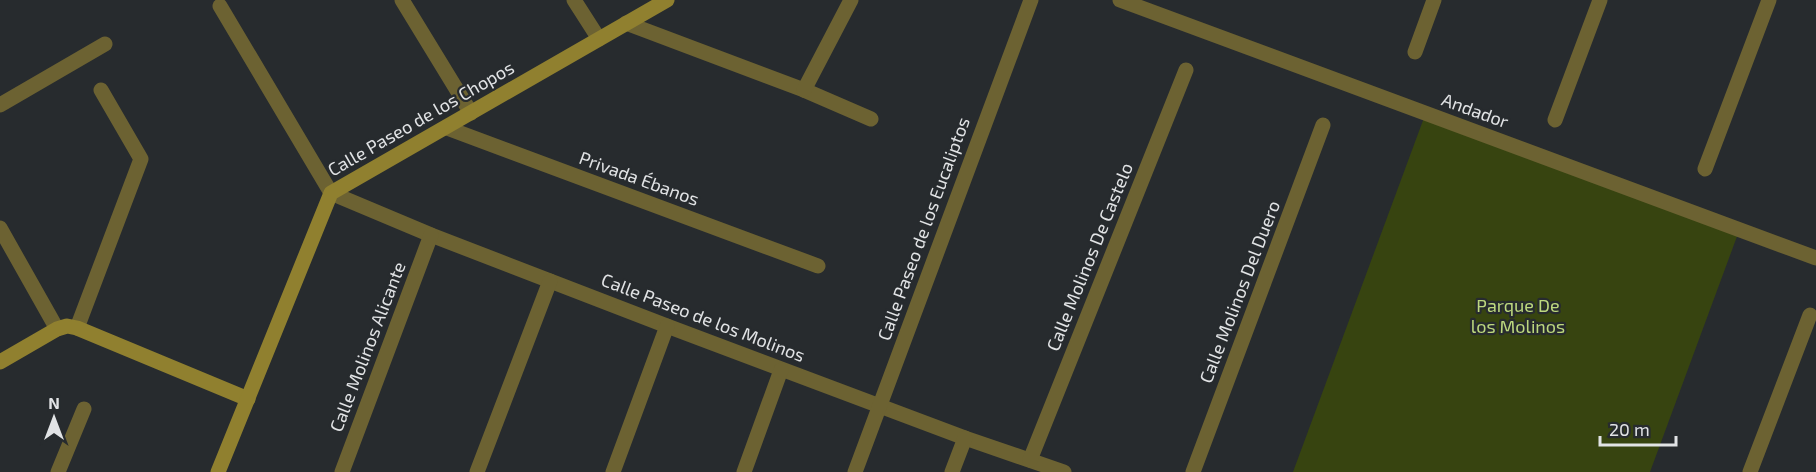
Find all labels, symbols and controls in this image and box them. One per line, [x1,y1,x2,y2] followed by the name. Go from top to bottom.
[323,56,518,181] street label: Calle Paseo de los Chopos
[1439,88,1512,132] street label: Andador
[872,114,974,343] street label: Calle Paseo de los Eucaliptos
[576,146,702,210] street label: Privada Ébanos
[1041,159,1137,354] street label: Calle Molinos De Castelo
[1194,197,1284,386] street label: Calle Molinos Del Duero
[324,258,410,435] street label: Calle Molinos Alicante
[598,268,808,366] street label: Calle Paseo de los Molinos
[1471,294,1565,337] park label: Parque De los Molinos
[24,388,84,448] north arrow
[48,393,60,412] text: N
[1600,409,1676,447] scale bar
[1609,418,1650,440] text: 20 m

